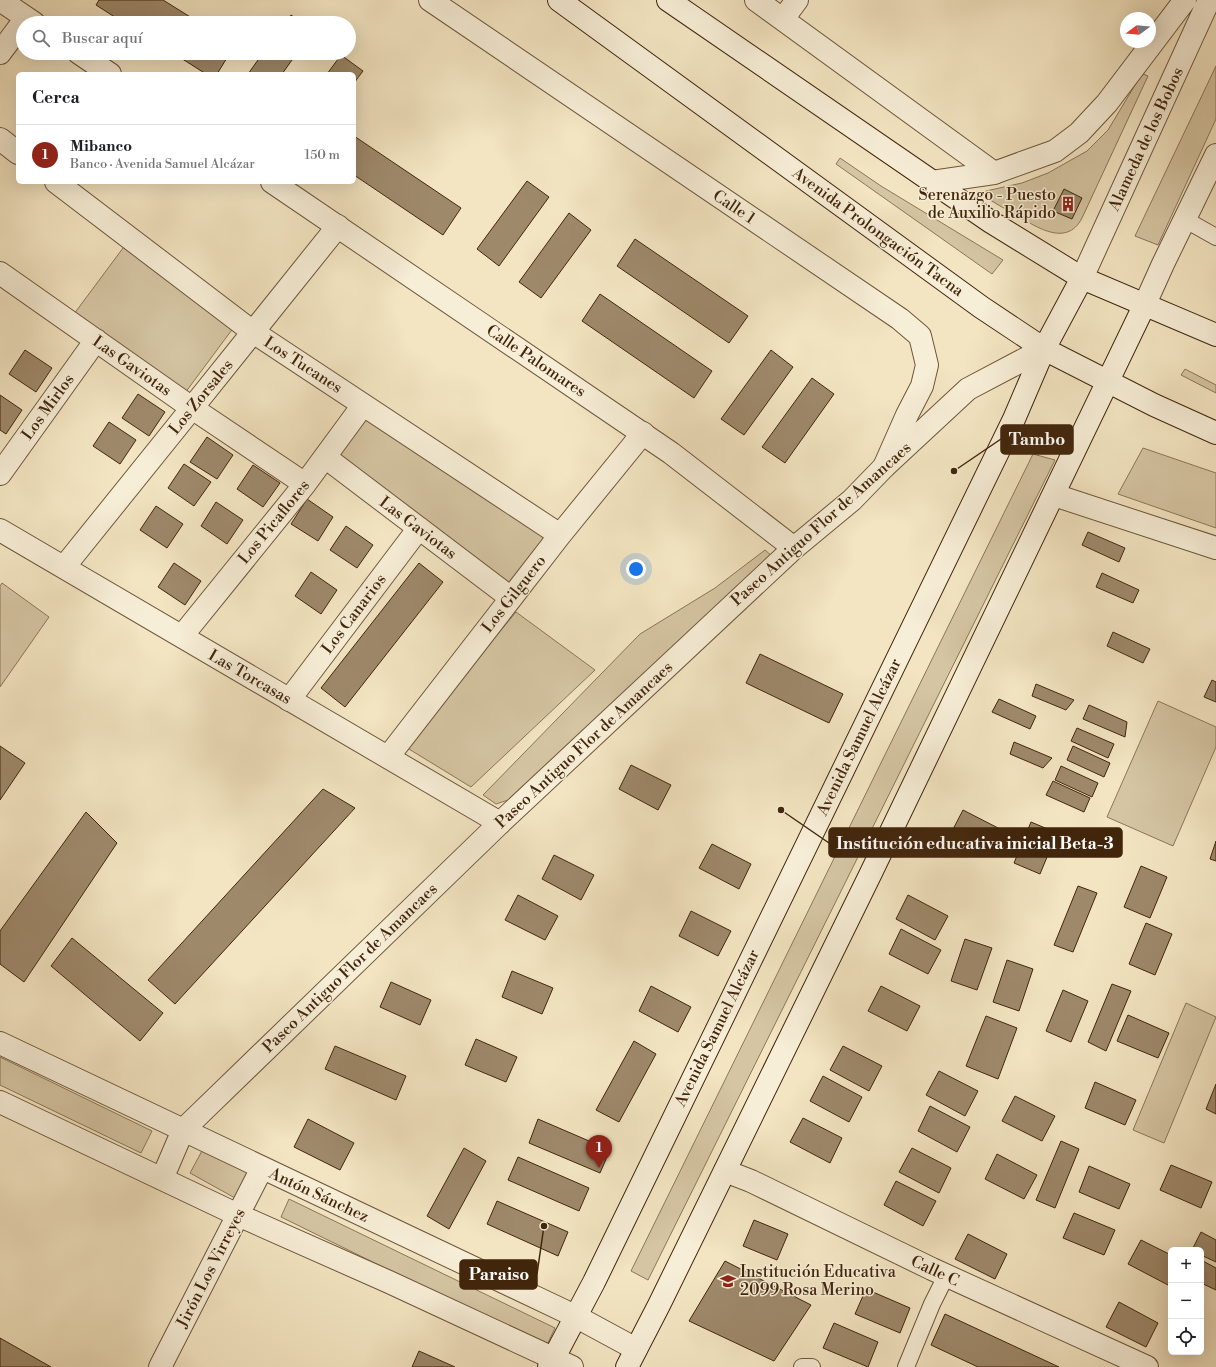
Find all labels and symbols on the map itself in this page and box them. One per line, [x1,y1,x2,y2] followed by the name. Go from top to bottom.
[1120,12,1156,48] north arrow
[1103,64,1188,215] street label: Alameda de los Bobos
[788,163,968,301] street label: Avenida Prolongación Tacna
[918,185,1056,223] place label: Serenazgo - Puesto de Auxilio Rápido
[709,186,759,228] street label: Calle 1
[1059,195,1077,213] building icon: Serenazgo - Puesto de Auxilio Rápido
[482,320,590,402] street label: Calle Palomares
[89,331,175,401] street label: Las Gaviotas
[260,332,346,398] street label: Los Tucanes
[165,355,237,439] street label: Los Zorsales
[17,370,79,444] street label: Los Mirlos
[1001,425,1073,454] callout: Tambo
[1009,429,1065,451] text: Tambo
[727,438,915,610] street label: Paseo Antiguo Flor de Amancaes
[234,476,314,568] street label: Los Picaflores
[375,492,461,564] street label: Las Gaviotas
[478,551,550,637] street label: Los Gilguero
[626,559,646,579] your location
[317,570,391,658] street label: Los Canarios
[205,645,295,709] street label: Las Torcasas
[812,655,906,820] street label: Avenida Samuel Alcázar
[491,657,677,833] street label: Paseo Antiguo Flor de Amancaes
[829,828,1122,857] callout: Institución educativa inicial Beta-3
[836,833,1114,855] text: Institución educativa inicial Beta-3
[258,879,442,1057] street label: Paseo Antiguo Flor de Amancaes
[670,946,764,1111] street label: Avenida Samuel Alcázar
[586,1135,612,1168] pin: 1
[265,1163,372,1227] street label: Antón Sánchez
[172,1205,250,1332] street label: Jirón Los Virreyes
[908,1251,962,1291] street label: Calle C
[460,1260,537,1289] callout: Paraiso
[740,1262,897,1300] place label: Institución Educativa 2099 Rosa Merino
[469,1264,529,1286] text: Paraiso
[719,1272,737,1290] school or university icon: Institución Educativa 2099 Rosa Merino

